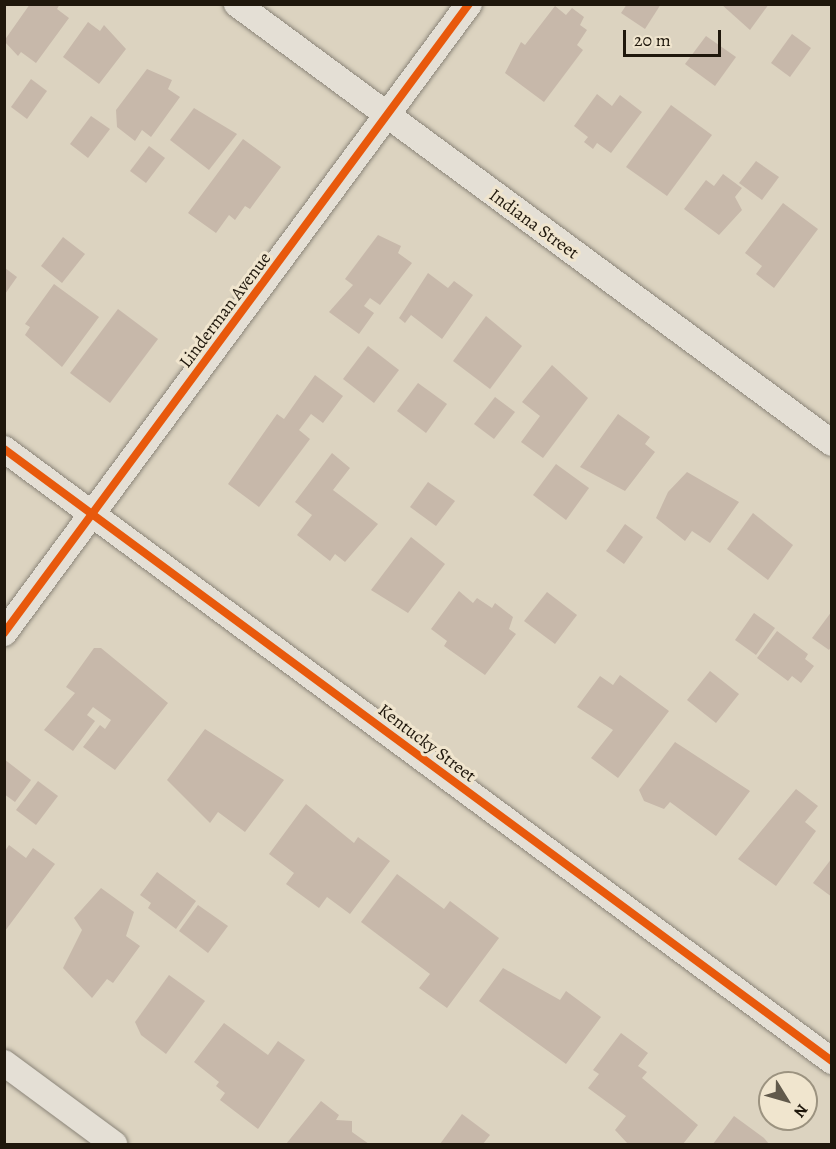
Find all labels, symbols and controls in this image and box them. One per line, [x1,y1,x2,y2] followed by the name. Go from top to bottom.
[626,18,724,56] scale bar
[634,28,671,52] text: 20 m
[485,184,583,264] street label: Indiana Street
[175,248,275,372] street label: Linderman Avenue
[374,699,480,787] street label: Kentucky Street
[758,1071,818,1131] north arrow
[788,1099,813,1122] text: N

